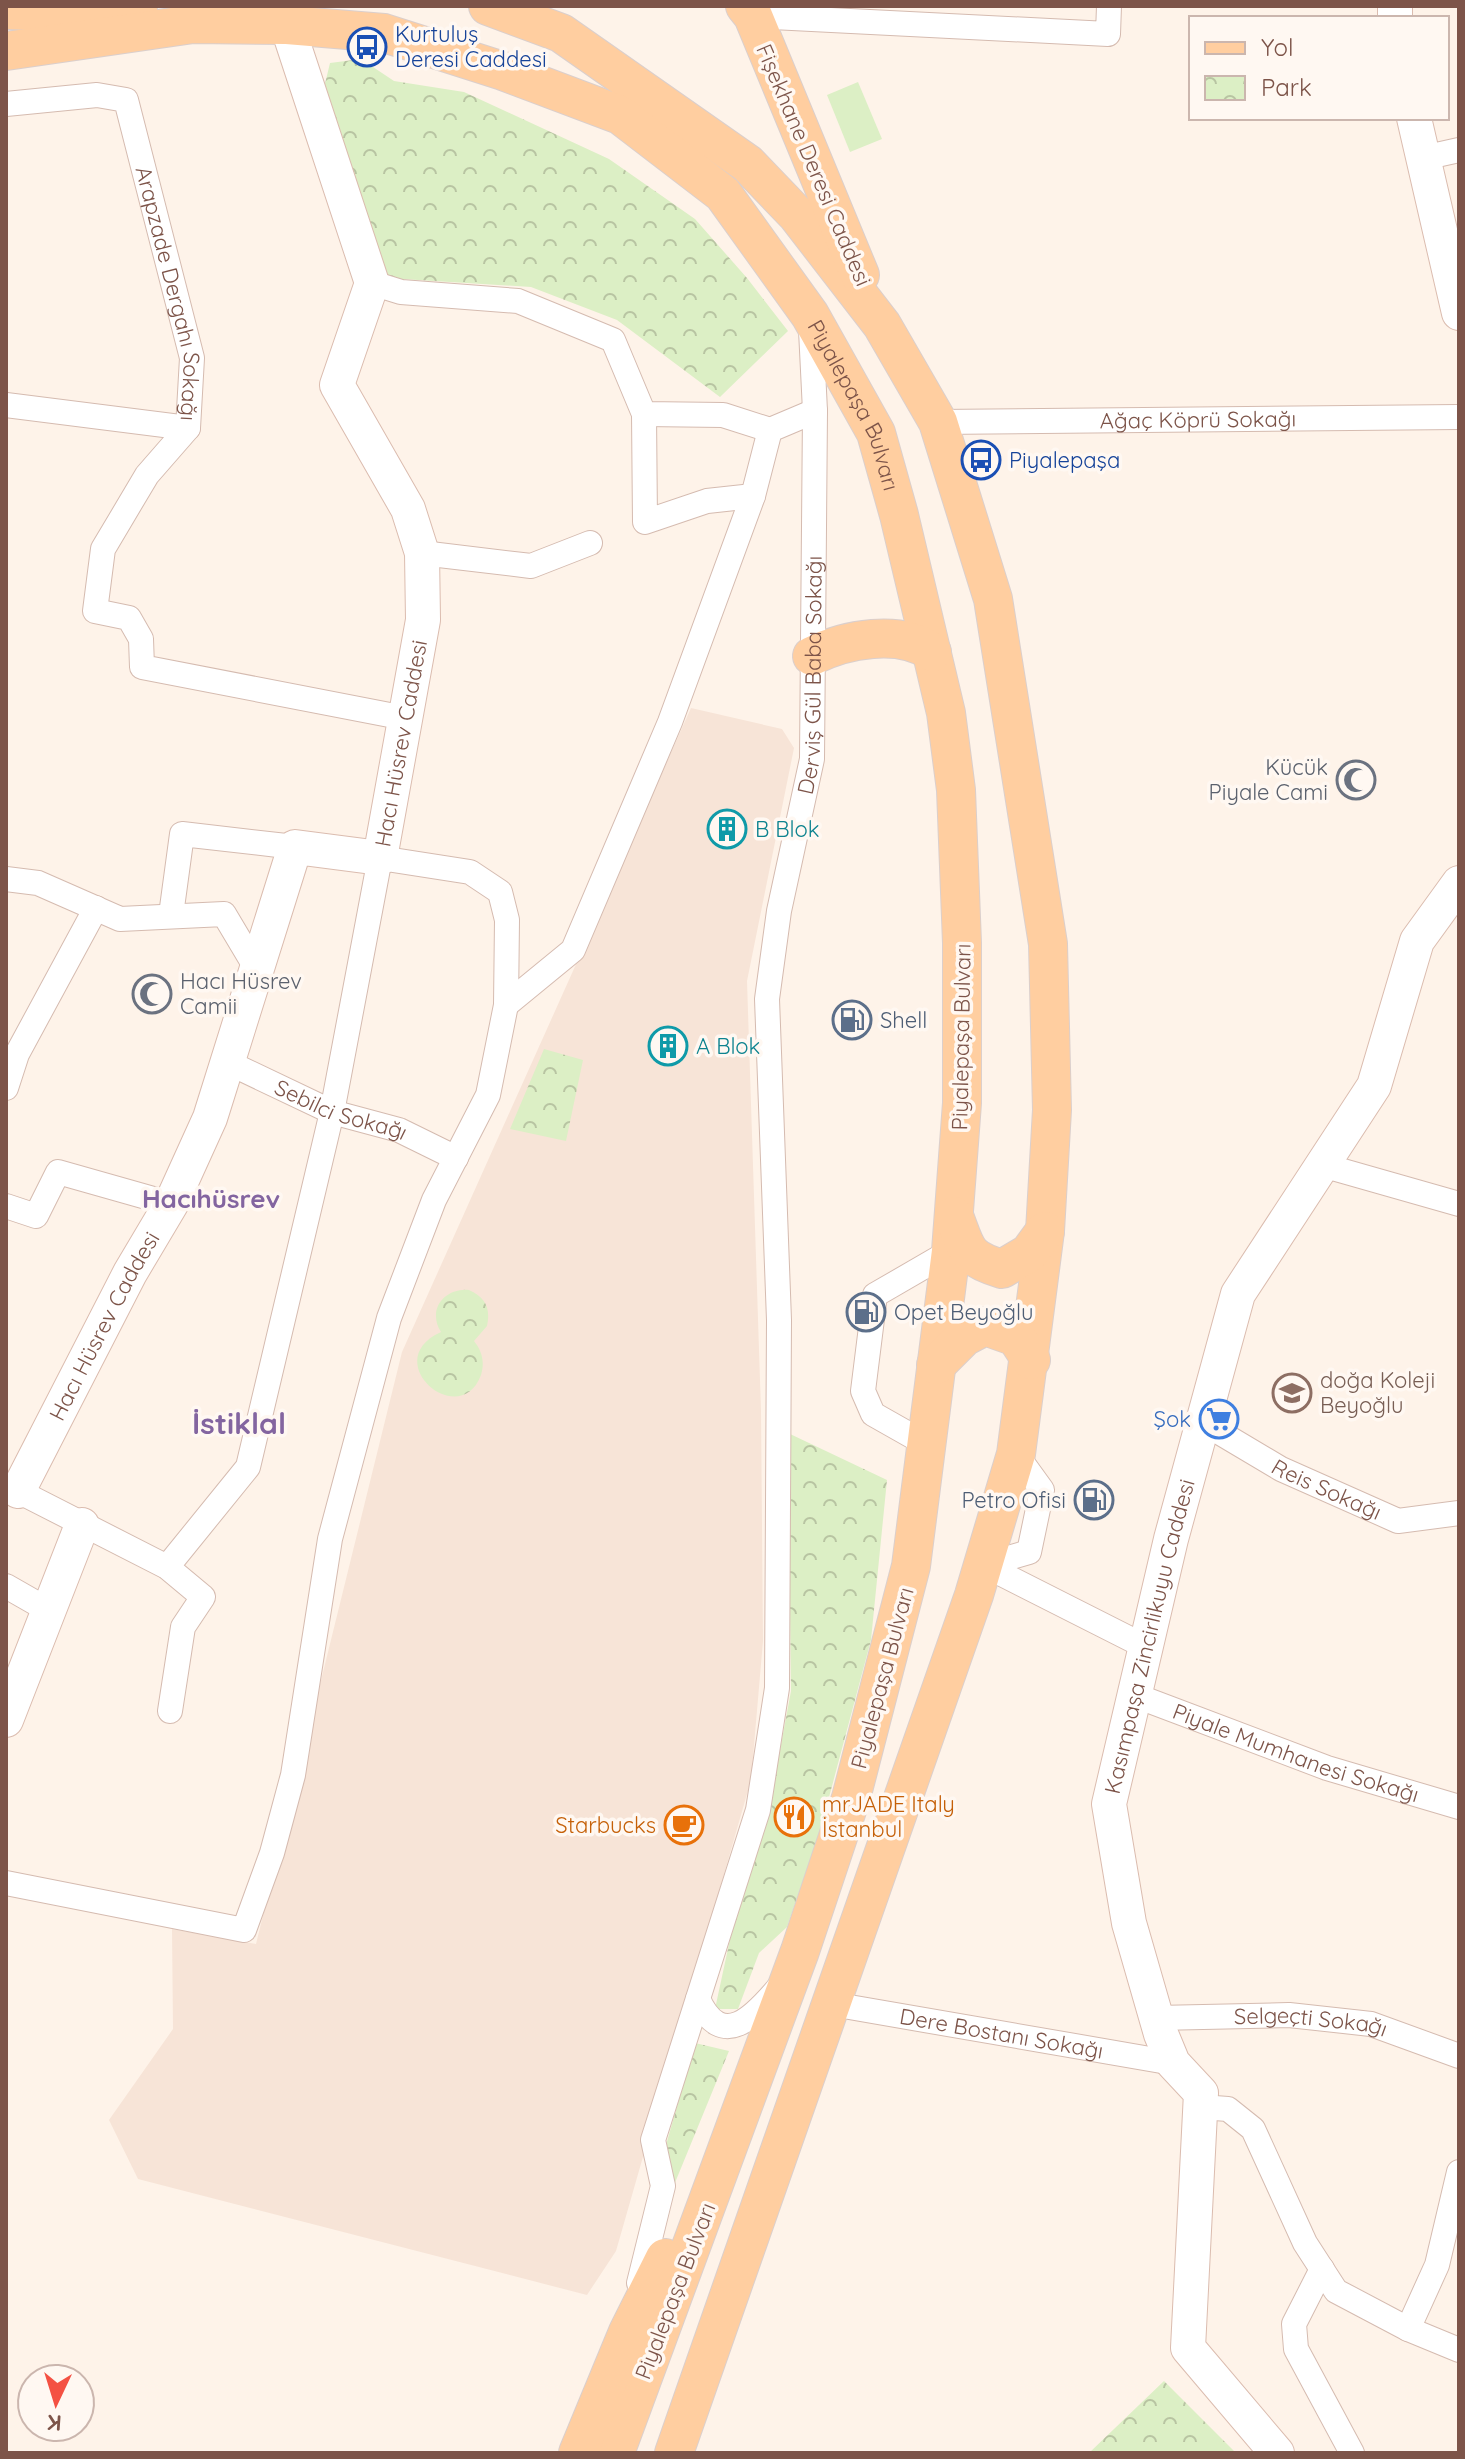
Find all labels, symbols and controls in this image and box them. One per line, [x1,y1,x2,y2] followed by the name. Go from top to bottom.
[1189,16,1449,120] legend
[395,20,547,73] place label: Kurtuluş Deresi Caddesi
[346,26,388,68] bus stop icon: Kurtuluş Deresi Caddesi
[1261,32,1293,62] text: Yol
[750,40,878,290] street label: Fişekhane Deresi Caddesi
[1261,72,1312,102] text: Park
[130,163,206,422] street label: Arapzade Dergahı Sokağı
[801,315,905,494] street label: Piyalepaşa Bulvarı
[1100,405,1296,434] street label: Ağaç Köprü Sokağı
[960,439,1002,481] bus stop icon: Piyalepaşa
[1009,446,1120,474] place label: Piyalepaşa
[791,556,828,797] street label: Derviş Gül Baba Sokağı
[368,638,433,849] street label: Hacı Hüsrev Caddesi
[1209,753,1328,806] place label: Kücük Piyale Cami
[1335,759,1377,801] mosque icon: Kücük Piyale Cami
[706,808,748,850] building icon: B Blok
[755,815,819,843] place label: B Blok
[945,943,977,1131] street label: Piyalepaşa Bulvarı
[180,967,302,1020] place label: Hacı Hüsrev Camii
[131,973,173,1015] mosque icon: Hacı Hüsrev Camii
[831,999,873,1041] fuel station icon: Shell
[880,1006,927,1034] place label: Shell
[647,1025,689,1067] building icon: A Blok
[696,1032,760,1060] place label: A Blok
[270,1073,412,1146] street label: Sebilci Sokağı
[142,1182,280,1215] district label: Hacıhüsrev
[43,1226,165,1425] street label: Hacı Hüsrev Caddesi
[845,1291,887,1333] fuel station icon: Opet Beyoğlu
[894,1298,1034,1326] place label: Opet Beyoğlu
[1320,1366,1435,1419] place label: doğa Koleji Beyoğlu
[1271,1372,1313,1414] school or university icon: doğa Koleji Beyoğlu
[1198,1398,1240,1440] supermarket icon: Şok
[192,1404,286,1442] district label: İstiklal
[1154,1405,1191,1433] place label: Şok
[1266,1453,1386,1526] street label: Reis Sokağı
[1098,1476,1201,1796] street label: Kasımpaşa Zincirlikuyu Caddesi
[1073,1479,1115,1521] fuel station icon: Petro Ofisi
[961,1486,1066,1514] place label: Petro Ofisi
[844,1584,920,1772] street label: Piyalepaşa Bulvarı
[1169,1697,1422,1808] street label: Piyale Mumhanesi Sokağı
[822,1790,955,1843] place label: mrJADE Italy İstanbul
[773,1796,815,1838] restaurant icon: mrJADE Italy İstanbul
[663,1804,705,1846] cafe icon: Starbucks
[555,1811,656,1839] place label: Starbucks
[1234,2001,1391,2043] street label: Selgeçti Sokağı
[897,2002,1105,2065] street label: Dere Bostanı Sokağı
[628,2199,722,2383] street label: Piyalepaşa Bulvarı
[16,2363,96,2443] north arrow
[46,2408,63,2437] text: K

